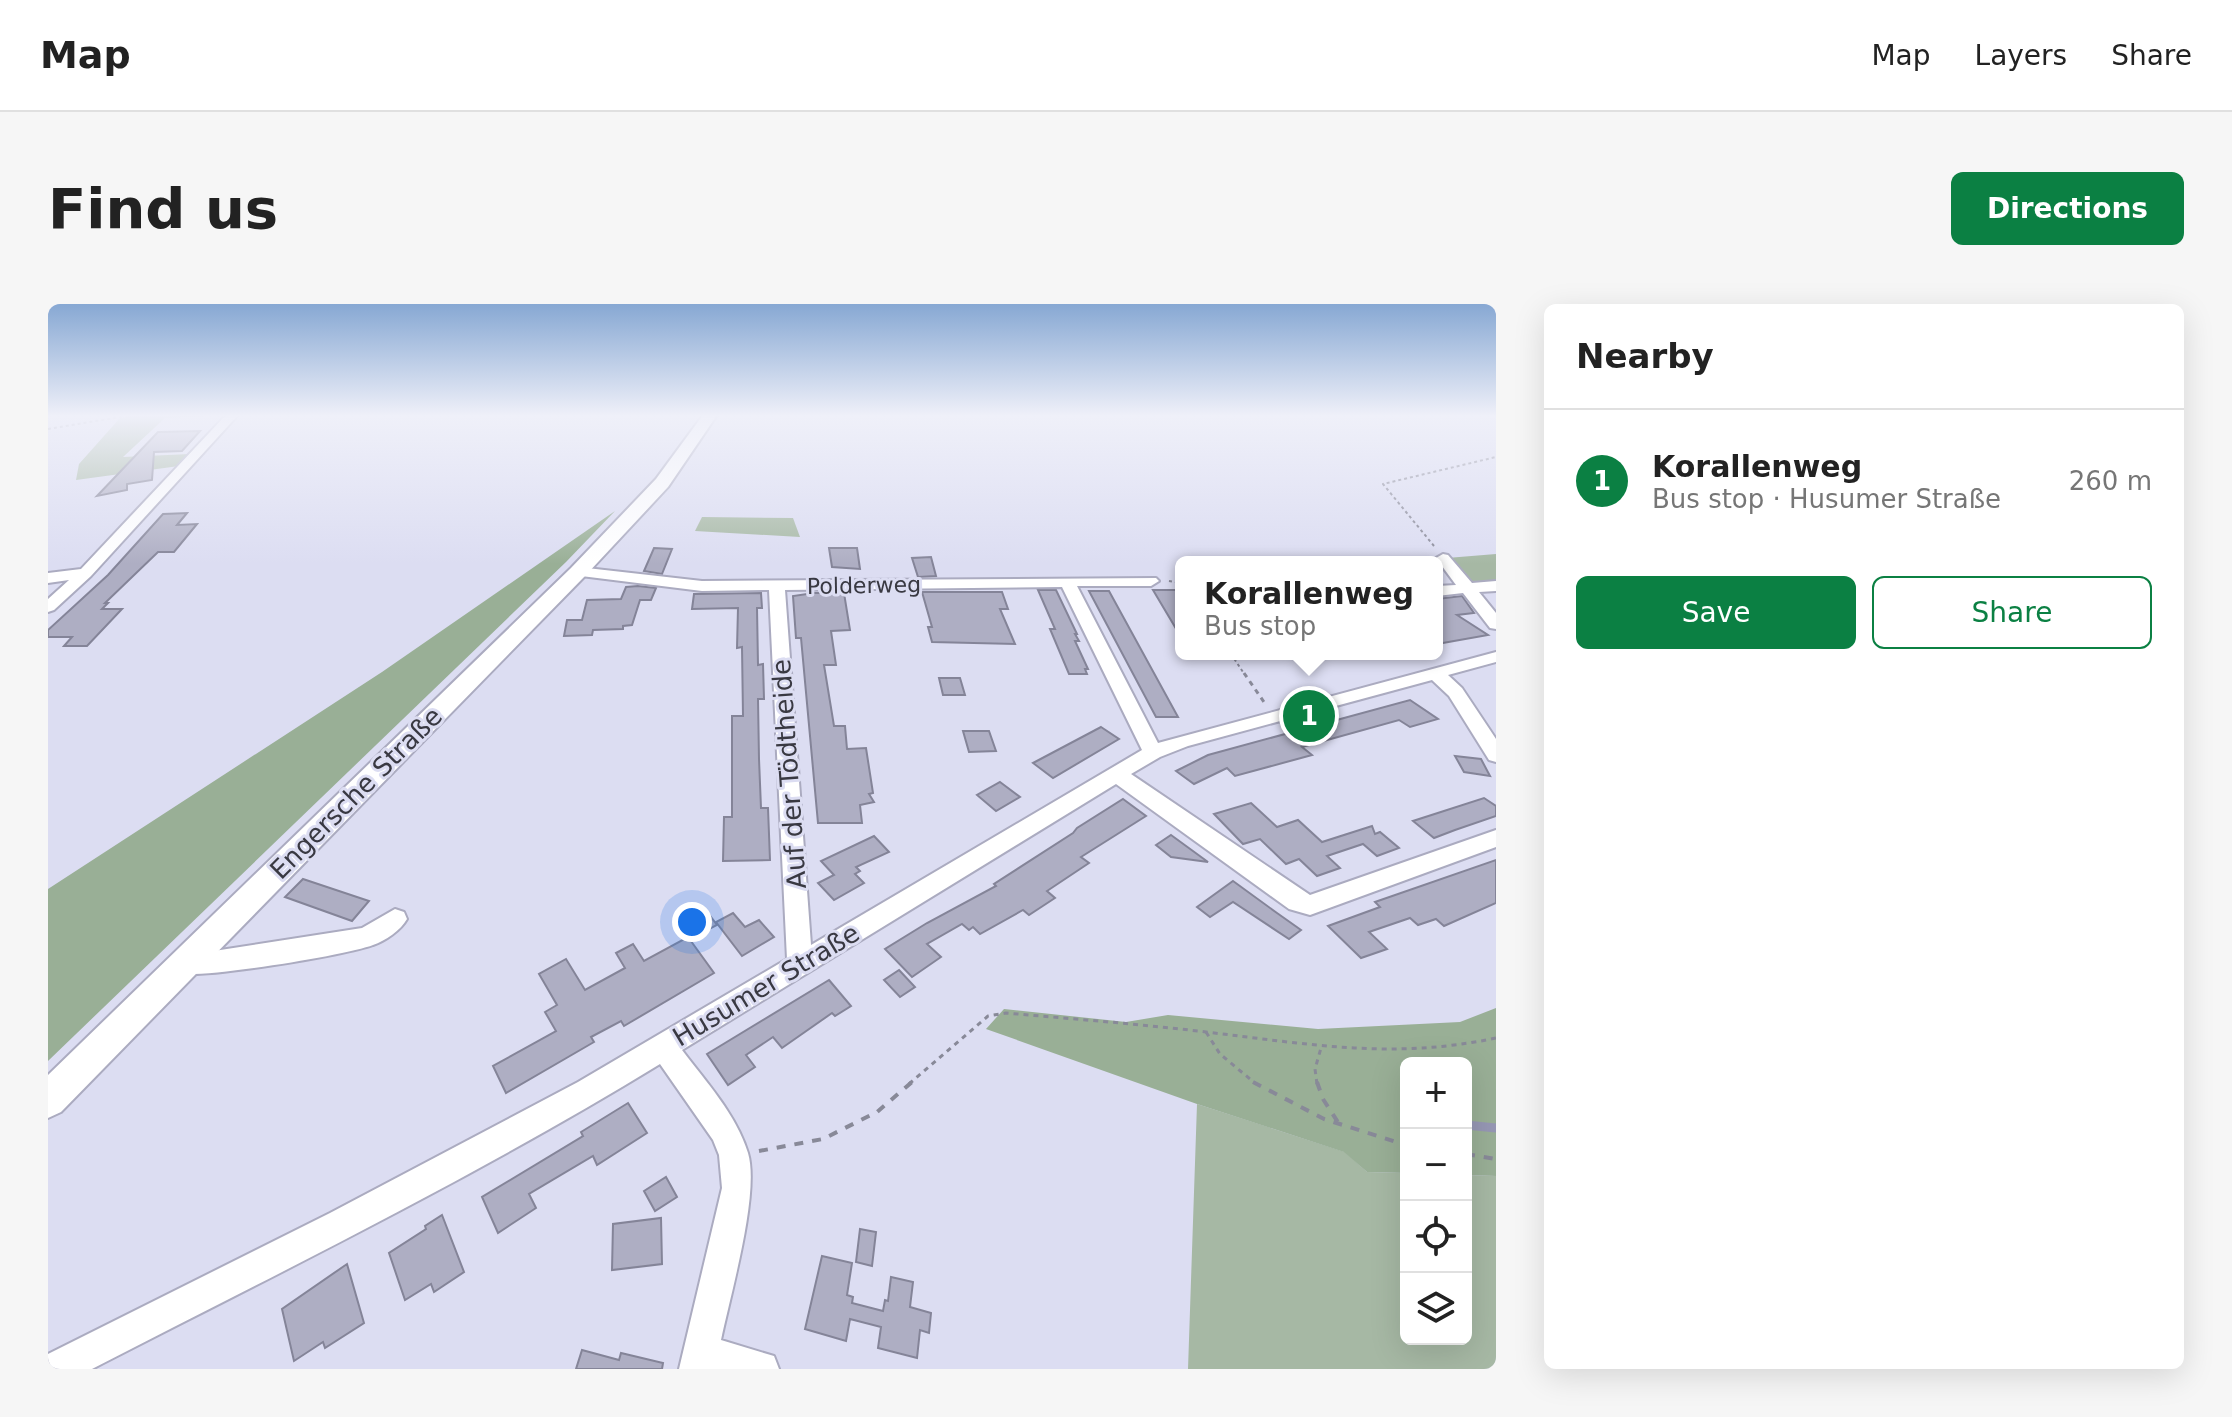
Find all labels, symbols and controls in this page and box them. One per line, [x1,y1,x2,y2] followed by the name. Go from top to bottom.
[40,33,131,77] text: Map
[1871,39,1931,72] text: Map
[1975,39,2067,72] text: Layers
[2111,39,2192,72] text: Share
[1951,172,2184,245] button: Directions
[48,176,278,241] text: Find us
[1576,336,1714,376] text: Nearby
[1652,449,1862,484] text: Korallenweg
[1593,466,1611,496] text: 1
[2069,466,2152,496] text: 260 m
[1652,484,2001,514] text: Bus stop · Husumer Straße
[1175,556,1443,660] popup
[807,572,921,599] street label: Polderweg
[1204,576,1414,611] text: Korallenweg
[1576,576,1856,649] button: Save
[1872,576,2152,649] button: Share
[1204,611,1316,641] text: Bus stop
[766,658,812,890] street label: Auf der Tödtheide
[1283,686,1335,746] pin: 1
[264,701,448,885] street label: Engersche Straße
[672,902,712,942] your location
[667,918,865,1052] street label: Husumer Straße
[1400,1057,1472,1345] map controls
[1400,1057,1472,1129] button: +
[1400,1129,1472,1201] button: −
[1400,1201,1472,1273] button: locate
[1400,1273,1472,1345] button: layers

